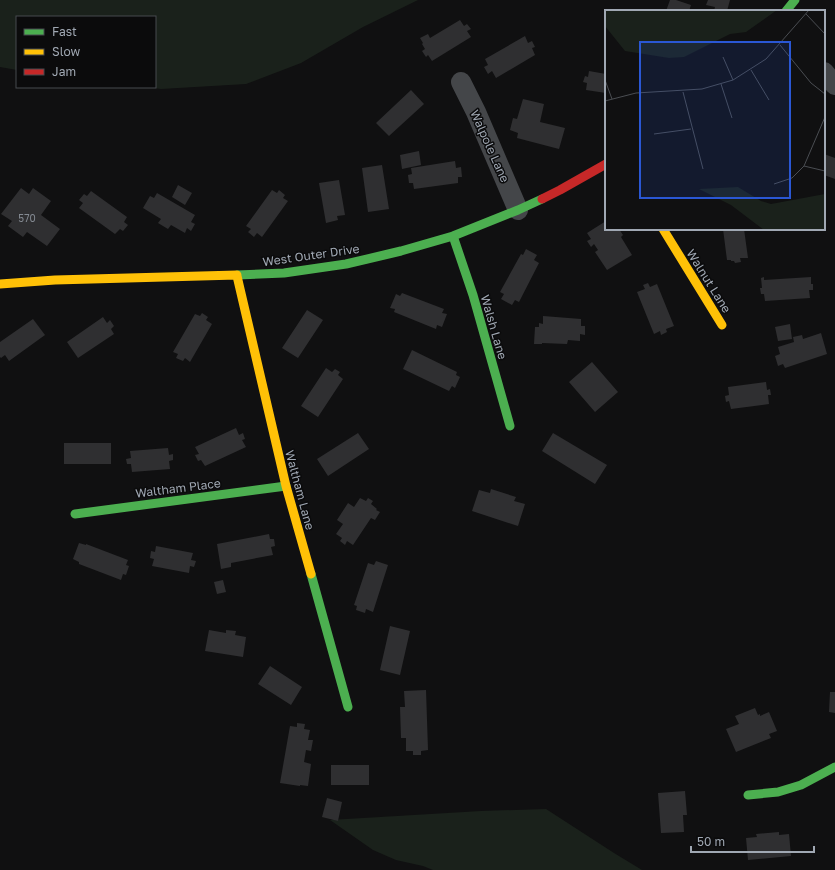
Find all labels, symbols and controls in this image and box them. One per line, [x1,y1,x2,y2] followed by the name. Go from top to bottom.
[605,10,825,230] inset map
[16,16,156,88] legend
[52,24,77,39] text: Fast
[52,44,80,59] text: Slow
[52,64,76,79] text: Jam
[467,107,513,185] street label: Walpole Lane
[18,212,36,224] house number: 570
[262,241,360,269] street label: West Outer Drive
[684,246,735,316] street label: Walnut Lane
[478,293,510,361] street label: Walsh Lane
[282,448,318,532] street label: Waltham Lane
[134,475,222,501] street label: Waltham Place
[691,828,814,854] scale bar
[697,834,725,849] text: 50 m

